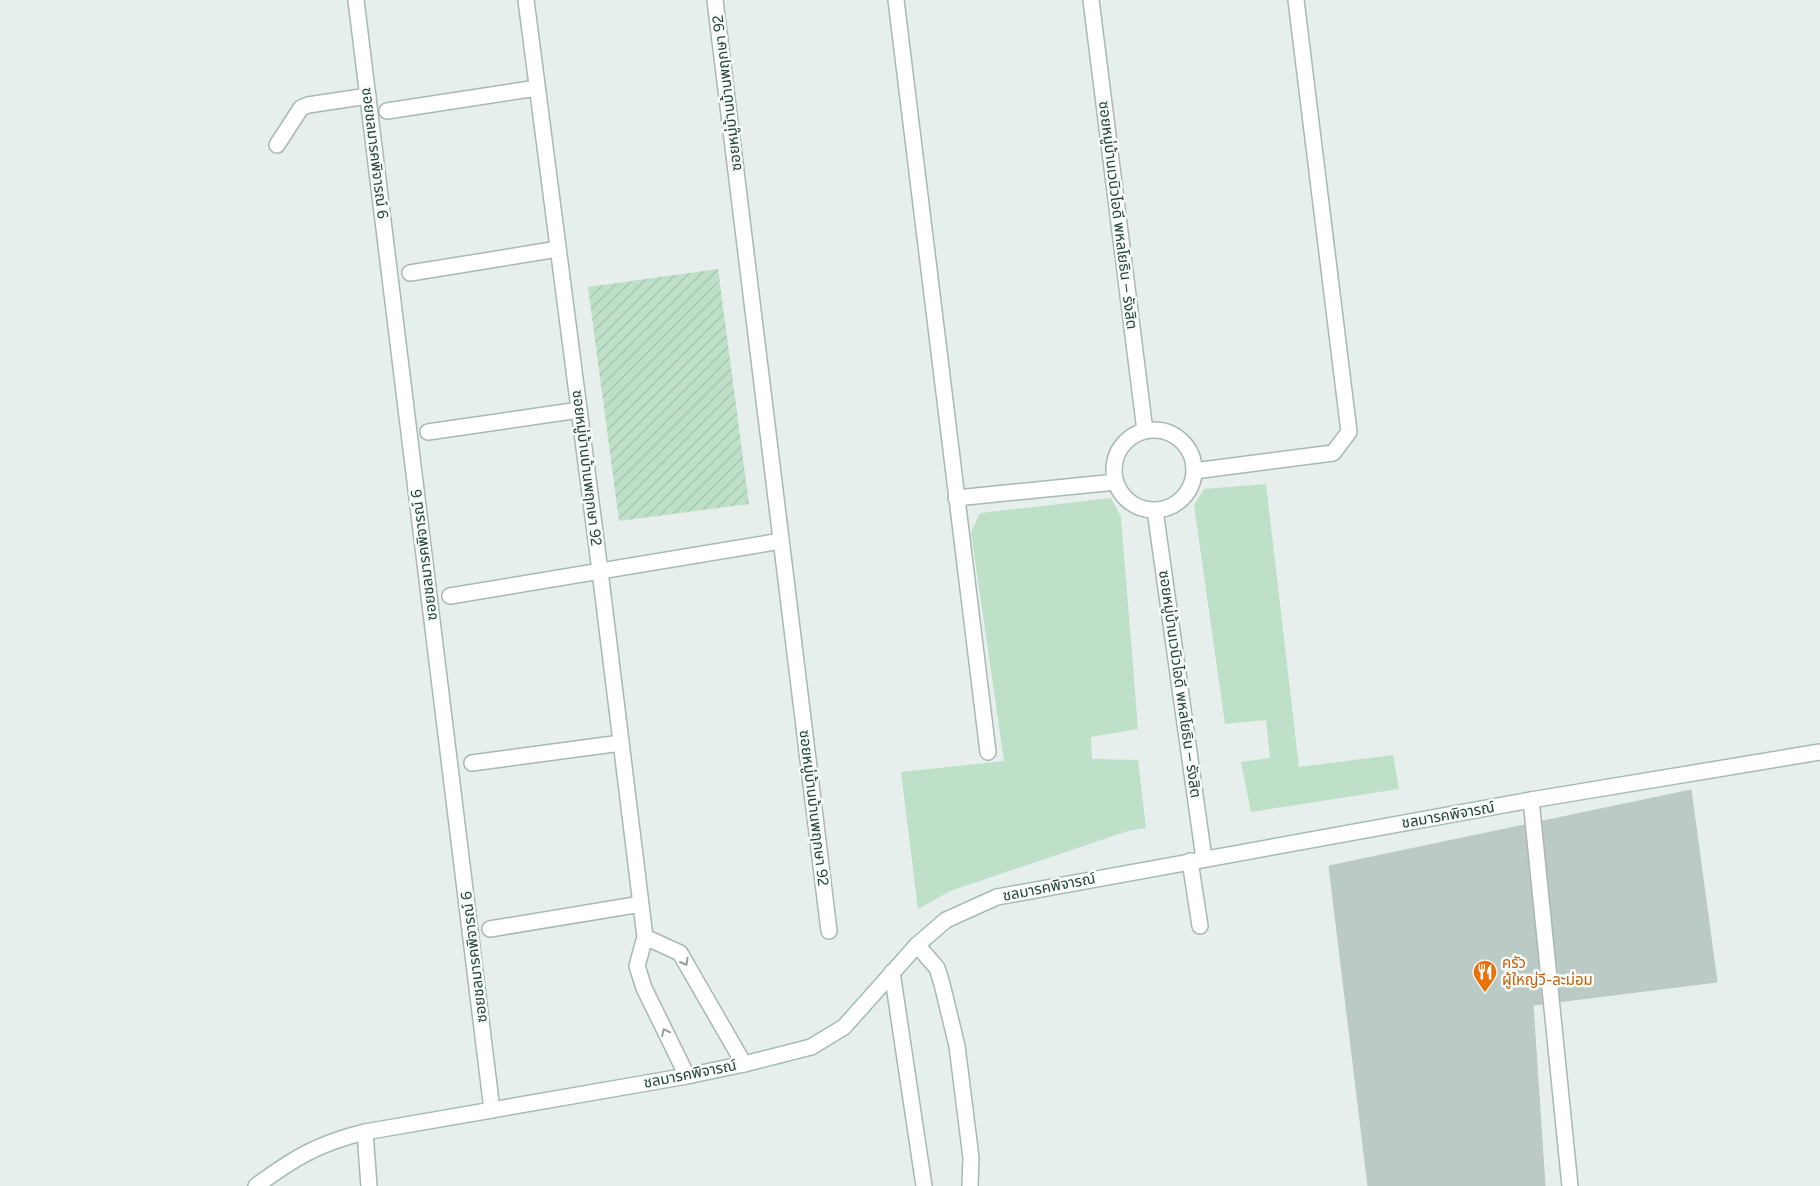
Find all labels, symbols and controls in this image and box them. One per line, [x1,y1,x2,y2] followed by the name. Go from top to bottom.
[708,14,746,172] street label: ซอยหมู่บ้านบ้านพฤกษา 92
[358,86,392,220] street label: ซอยชลมารคพิจารณ์ 6
[1095,100,1141,330] street label: ซอยหมู่บ้านเวนิวไอดี พหลโยธิน – รังสิต
[568,389,606,547] street label: ซอยหมู่บ้านบ้านพฤกษา 92
[407,488,441,622] street label: ซอยชลมารคพิจารณ์ 6
[1155,569,1205,799] street label: ซอยหมู่บ้านเวนิวไอดี พหลโยธิน – รังสิต
[795,729,833,887] street label: ซอยหมู่บ้านบ้านพฤกษา 92
[1400,798,1496,832] street label: ชลมารคพิจารณ์
[1001,869,1097,905] street label: ชลมารคพิจารณ์
[457,890,491,1024] street label: ซอยชลมารคพิจารณ์ 6
[1502,954,1593,989] place label: ครัว ผู้ใหญ่วี-ละม่อม
[679,956,689,965] one-way arrow
[1472,959,1498,993] restaurant icon: ครัว ผู้ใหญ่วี-ละม่อม
[661,1028,671,1037] one-way arrow
[642,1056,738,1092] street label: ชลมารคพิจารณ์

